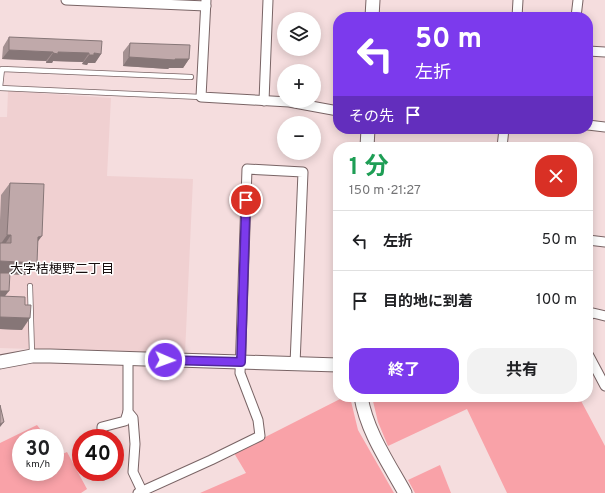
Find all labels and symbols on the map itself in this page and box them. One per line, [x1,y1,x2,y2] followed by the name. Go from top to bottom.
[229,183,263,217] pin
[10,262,114,278] district label: 大字桔梗野二丁目
[144,339,186,381] position arrow
[72,429,124,481] speed limit sign: 40

